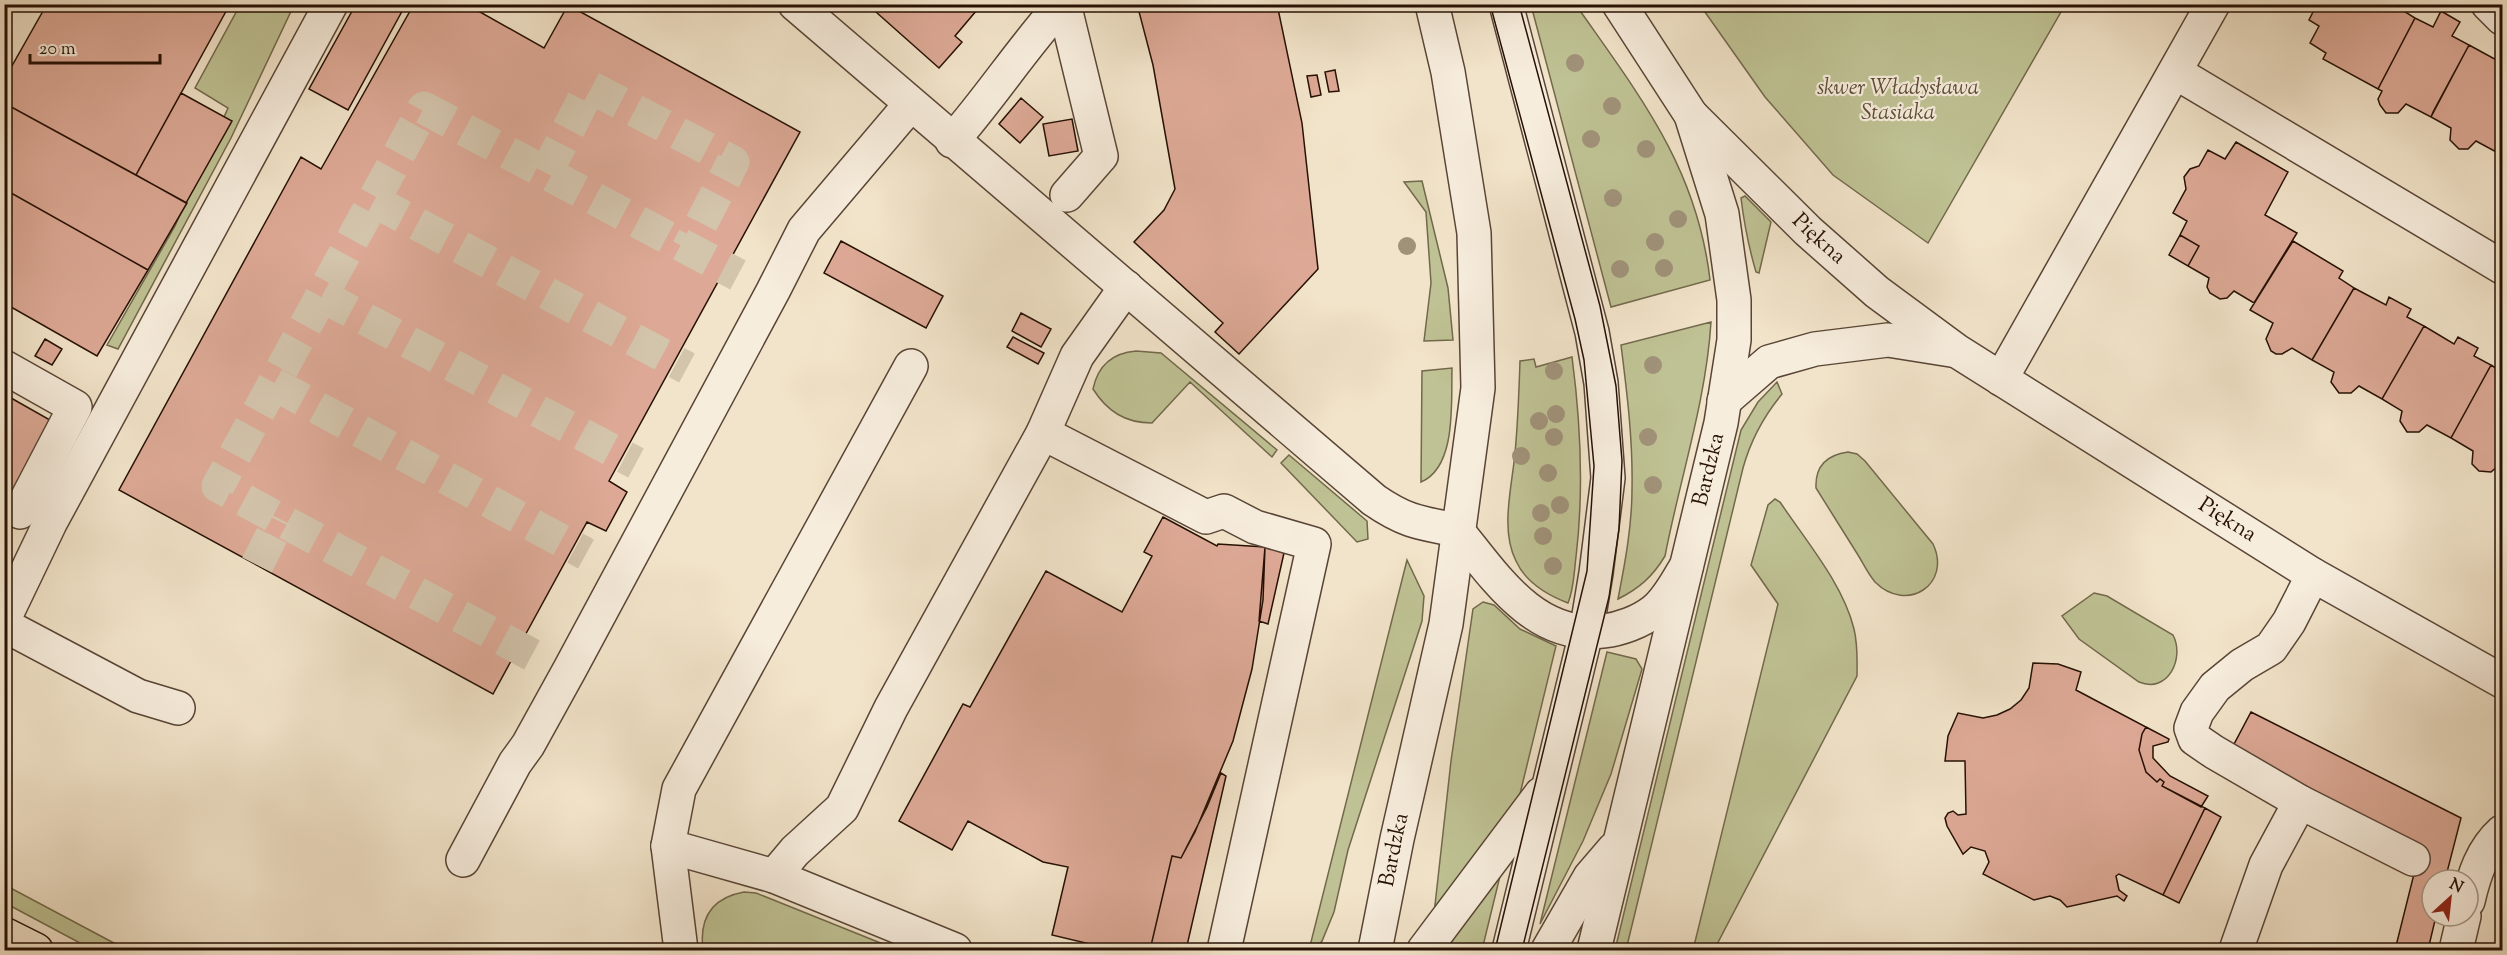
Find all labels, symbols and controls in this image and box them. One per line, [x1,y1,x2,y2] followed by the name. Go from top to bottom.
[30,27,160,65] scale bar
[39,37,76,63] text: 20 m
[1817,73,1979,130] park label: skwer Władysława Stasiaka
[1784,207,1852,273] street label: Piękna
[1685,430,1734,510] street label: Bardzka
[2191,490,2262,551] street label: Piękna
[1372,810,1418,890] street label: Bardzka
[2420,868,2480,928] north arrow
[2445,874,2467,900] text: N

